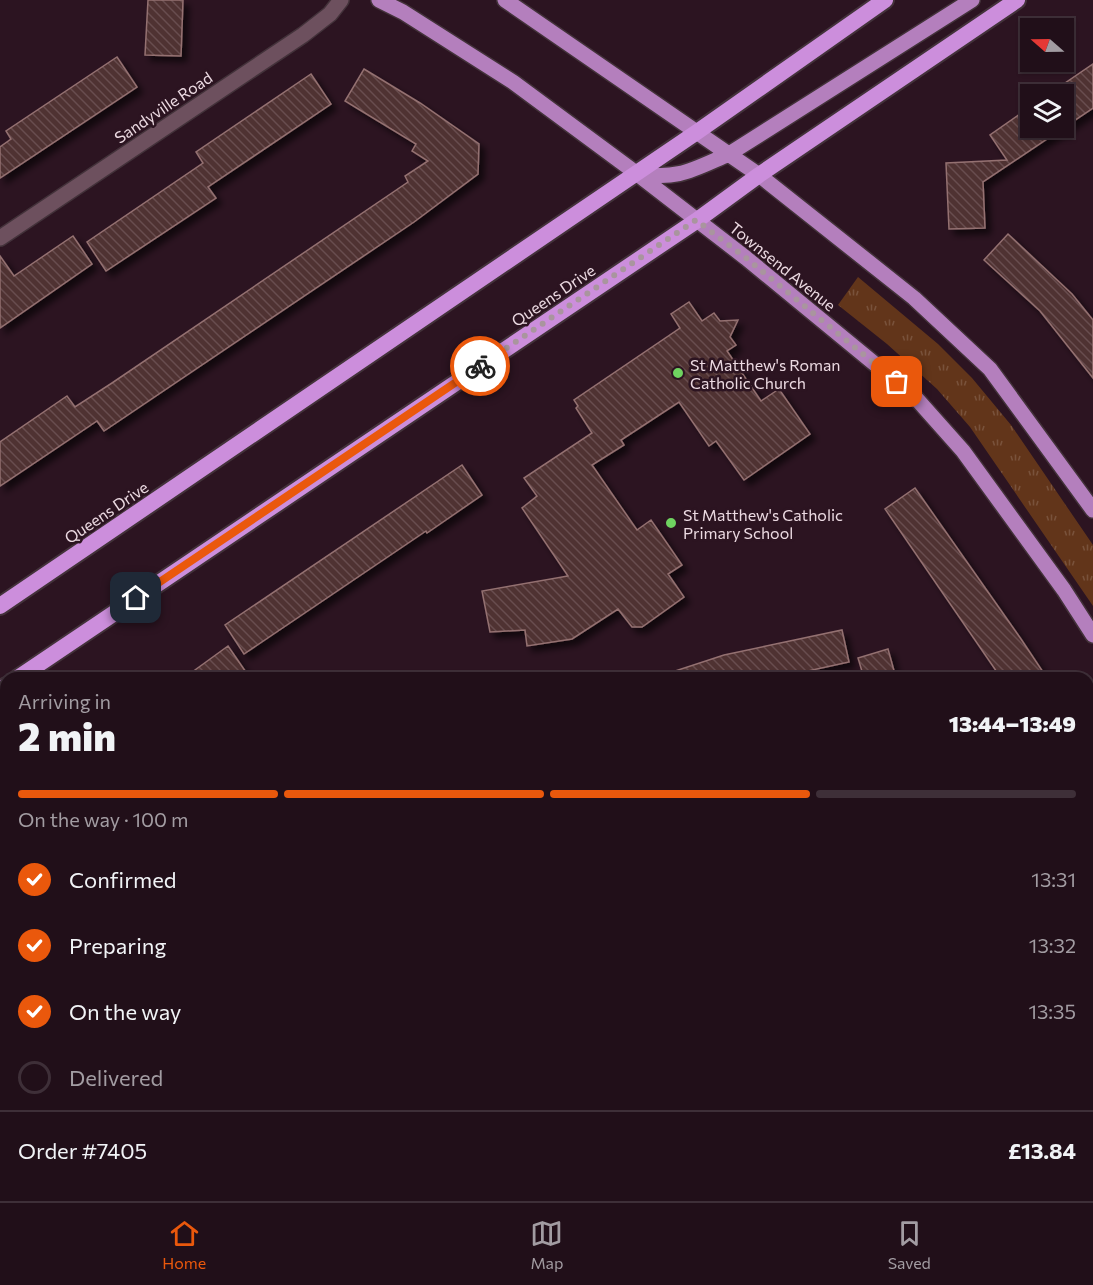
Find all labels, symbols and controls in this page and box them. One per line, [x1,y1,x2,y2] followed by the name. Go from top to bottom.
[1020,18,1074,72] north arrow
[1020,18,1074,138] map controls
[111,67,215,147] street label: Sandyville Road
[1020,84,1074,138] button: layers
[726,217,840,315] street label: Townsend Avenue
[507,260,599,330] street label: Queens Drive
[450,336,510,396] courier
[464,350,497,383] icon: bike
[690,355,841,392] place label: St Matthew's Roman Catholic Church
[871,356,922,407] pin
[880,365,913,398] icon: bag
[671,366,685,380] marker: St Matthew's Roman Catholic Church
[60,477,152,547] street label: Queens Drive
[683,505,843,542] place label: St Matthew's Catholic Primary School
[664,516,678,530] marker: St Matthew's Catholic Primary School
[110,572,161,623] pin
[119,581,152,614] icon: home
[18,689,111,713] text: Arriving in
[949,710,1076,737] text: 13:44–13:49
[18,711,116,759] text: 2 min
[18,807,188,831] text: On the way · 100 m
[18,863,51,896] icon: check
[69,866,176,893] text: Confirmed
[1031,867,1076,891] text: 13:31
[18,929,51,962] icon: check
[69,932,166,959] text: Preparing
[1029,933,1076,957] text: 13:32
[18,995,51,1028] icon: check
[69,998,181,1025] text: On the way
[1028,999,1076,1023] text: 13:35
[69,1064,163,1091] text: Delivered
[18,1137,147,1164] text: Order #7405
[1008,1137,1076,1164] text: £13.84
[162,1217,206,1272] tab: Home
[530,1217,563,1272] tab: Map
[888,1217,931,1272] tab: Saved

